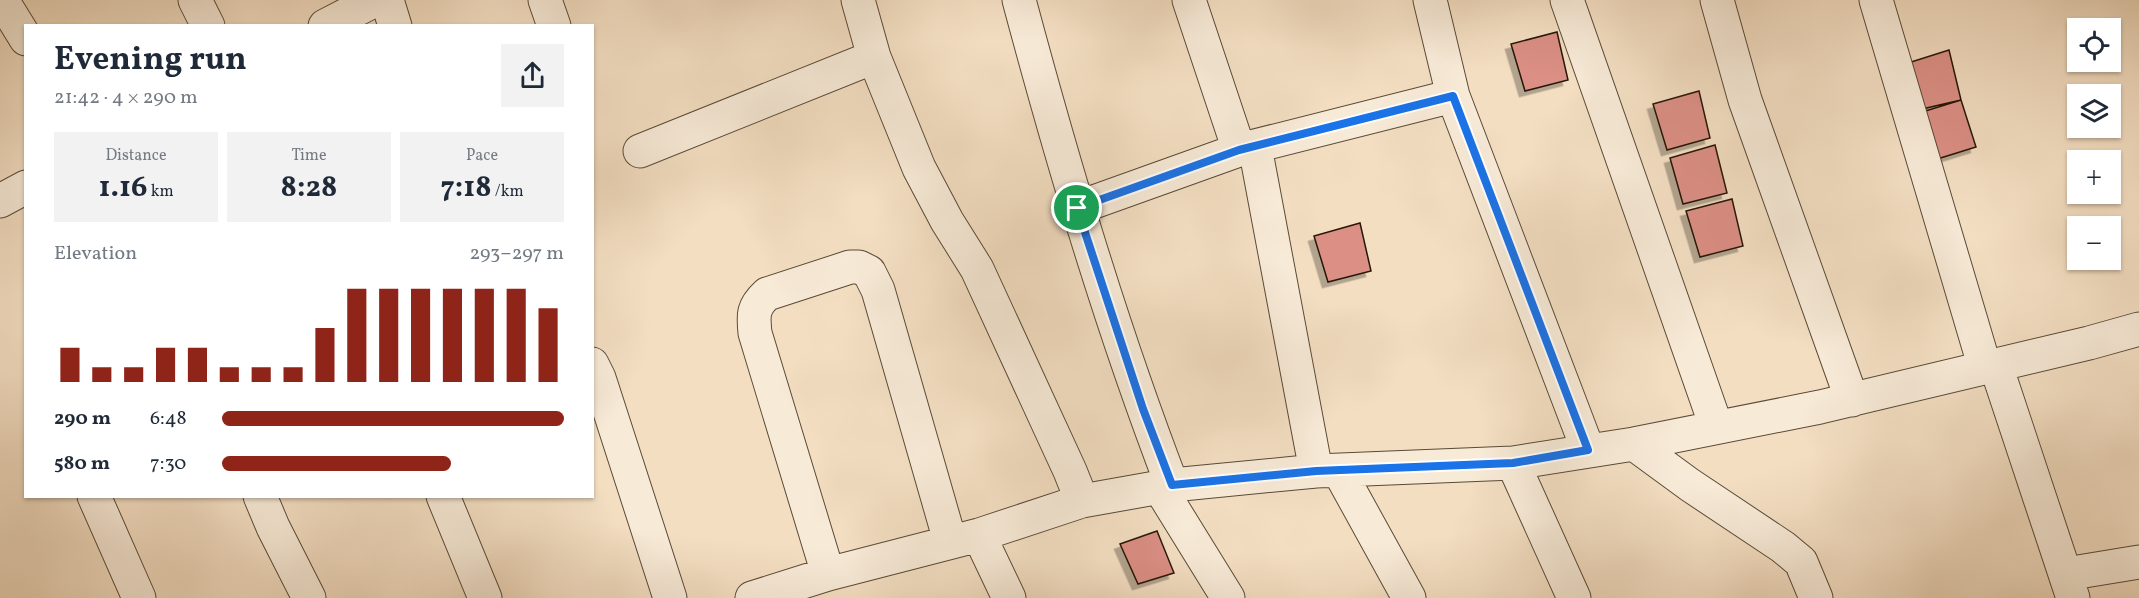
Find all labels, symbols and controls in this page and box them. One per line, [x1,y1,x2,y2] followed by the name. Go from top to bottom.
[2067,18,2121,270] map controls
[2067,18,2121,72] button: locate
[54,38,247,84] text: Evening run
[501,44,564,107] button: share
[54,84,198,112] text: 21:42 · 4 × 290 m
[2067,84,2121,138] button: layers
[105,145,167,167] text: Distance
[291,145,327,167] text: Time
[466,145,498,167] text: Pace
[2067,150,2121,204] button: +
[98,167,148,209] text: 1.16
[281,167,337,209] text: 8:28
[440,167,492,209] text: 7:18
[148,181,174,203] text: km
[492,181,524,203] text: /km
[1051,182,1102,233] pin
[1060,191,1093,224] icon: arrive
[2067,216,2121,270] button: −
[54,240,137,268] text: Elevation
[470,240,564,268] text: 293–297 m
[54,405,111,433] text: 290 m
[150,405,187,433] text: 6:48
[54,450,110,478] text: 580 m
[150,450,186,478] text: 7:30

